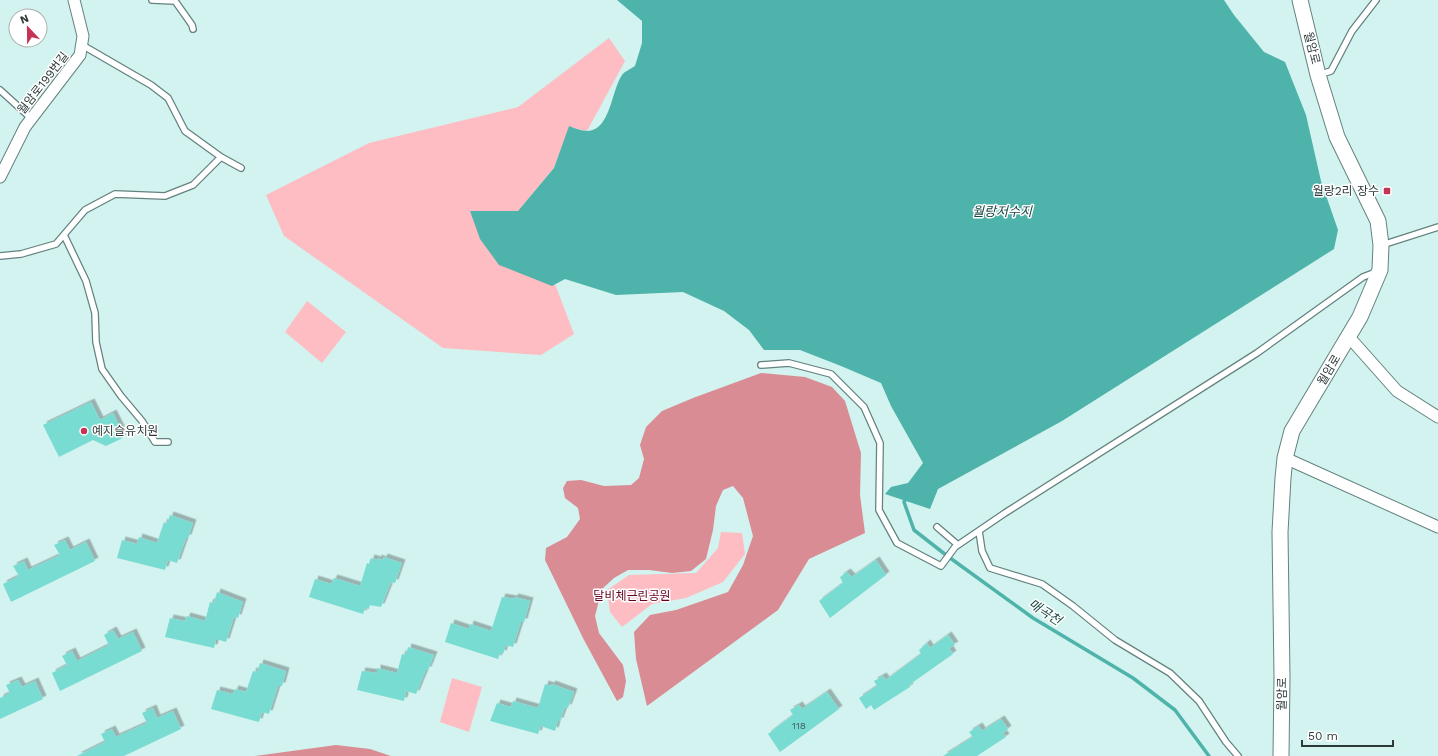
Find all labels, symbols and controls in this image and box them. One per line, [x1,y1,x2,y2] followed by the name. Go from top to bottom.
[8,8,48,48] north arrow
[18,12,31,27] text: N
[1301,30,1323,66] street label: 월암로
[14,49,72,117] street label: 월암로199번길
[1313,184,1379,198] place label: 월랑2리 장수
[1382,186,1392,196] marker: 월랑2리 장수
[972,204,1033,219] water label: 월랑저수지
[1314,352,1344,388] street label: 월암로
[92,424,158,438] place label: 예지슬유치원
[79,426,89,436] marker: 예지슬유치원
[593,589,671,603] park label: 달비체근린공원
[1026,596,1065,629] water label: 매곡천
[1275,677,1289,711] street label: 월암로
[792,720,806,731] house number: 118
[1302,722,1393,748] scale bar
[1308,729,1338,743] text: 50 m

